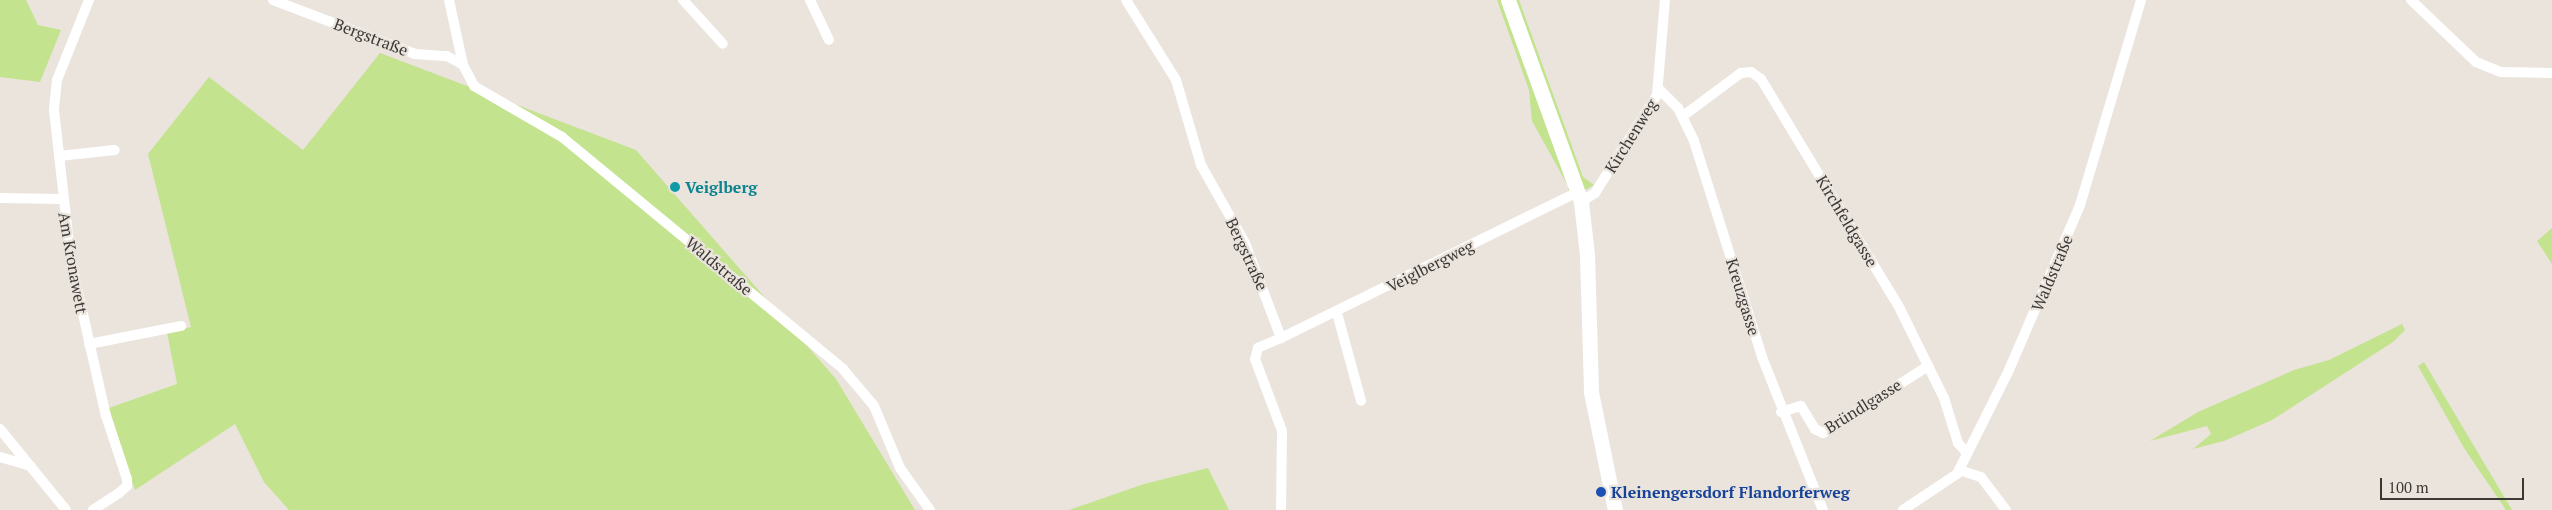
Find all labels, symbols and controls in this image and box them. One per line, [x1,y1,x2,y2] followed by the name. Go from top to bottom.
[331,14,411,60] street label: Bergstraße
[1601,95,1661,177] street label: Kirchenweg
[1812,172,1882,270] street label: Kirchfeldgasse
[685,177,757,197] place label: Veiglberg
[669,181,681,193] marker: Veiglberg
[55,211,91,315] street label: Am Kronawett
[1222,215,1272,293] street label: Bergstraße
[2027,232,2077,314] street label: Waldstraße
[682,233,756,299] street label: Waldstraße
[1383,236,1477,296] street label: Veiglbergweg
[1722,256,1764,338] street label: Kreuzgasse
[1821,375,1905,437] street label: Bründlgasse
[2382,468,2526,500] scale bar
[2388,477,2429,497] text: 100 m
[1611,482,1850,502] place label: Kleinengersdorf Flandorferweg
[1595,486,1607,498] marker: Kleinengersdorf Flandorferweg

